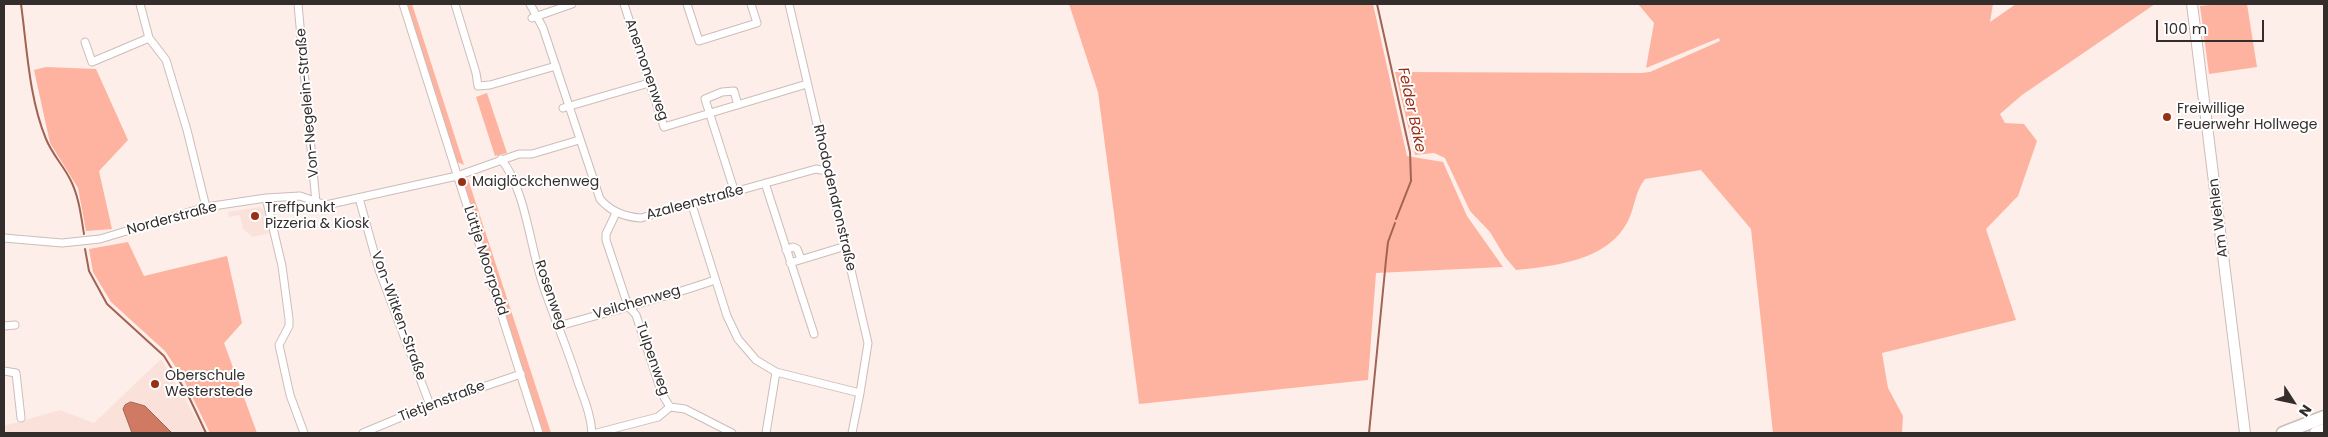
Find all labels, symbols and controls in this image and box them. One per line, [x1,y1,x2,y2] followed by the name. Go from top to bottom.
[2158,10,2266,42] scale bar
[621,17,671,123] street label: Anemonenweg
[2164,18,2207,39] text: 100 m
[293,27,323,179] street label: Von-Negelein-Straße
[1393,66,1429,154] water label: Felder Bäke
[2177,101,2318,134] place label: Freiwillige Feuerwehr Hollwege
[2161,111,2173,123] marker: Freiwillige Feuerwehr Hollwege
[809,123,859,273] street label: Rhododendronstraße
[472,174,599,190] place label: Maiglöckchenweg
[456,176,468,188] marker: Maiglöckchenweg
[2206,177,2232,259] street label: Am Wehlen
[644,182,746,224] street label: Azaleenstraße
[125,199,219,239] street label: Norderstraße
[265,200,369,232] place label: Treffpunkt Pizzeria & Kiosk
[459,204,511,318] street label: Lüttje Moorpadd
[249,210,261,222] marker: Treffpunkt Pizzeria & Kiosk
[367,249,429,383] street label: Von-Witken-Straße
[530,258,570,332] street label: Rosenweg
[592,283,682,323] street label: Veilchenweg
[632,320,672,398] street label: Tulpenweg
[165,368,253,401] place label: Oberschule Westerstede
[2268,377,2318,427] north arrow
[149,378,161,390] marker: Oberschule Westerstede
[396,378,488,426] street label: Tietjenstraße
[2294,401,2316,421] text: N

